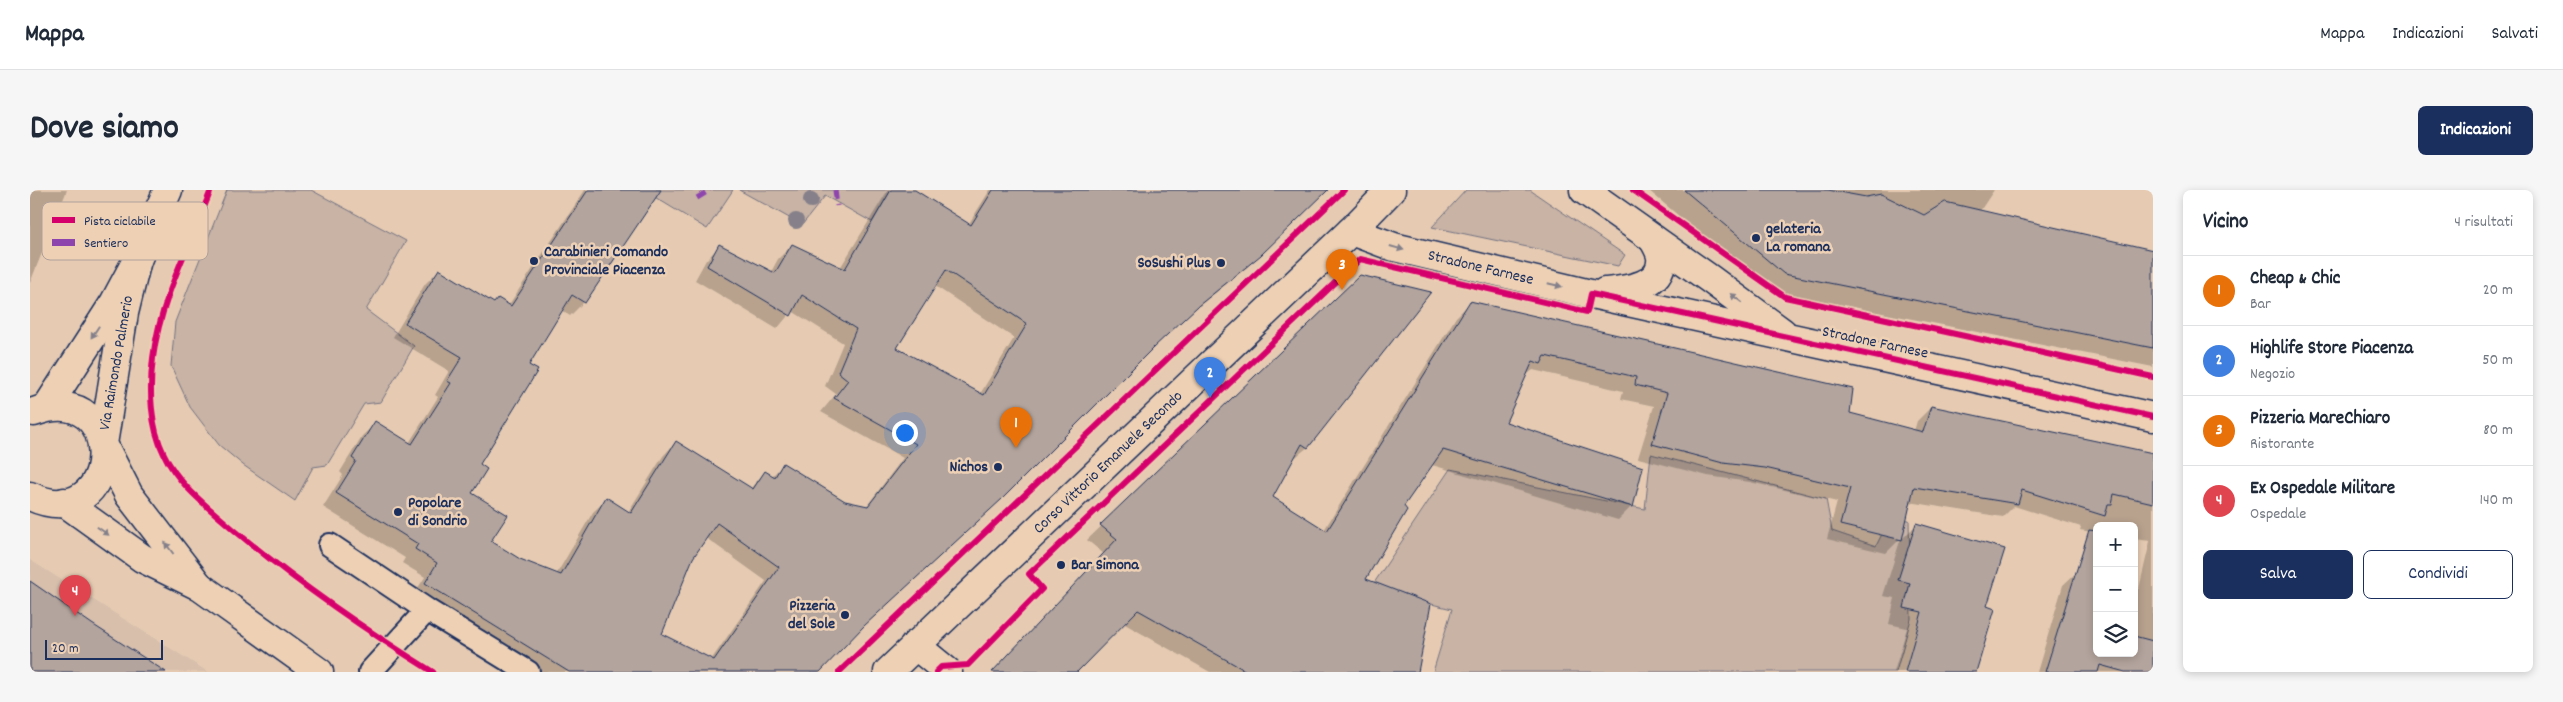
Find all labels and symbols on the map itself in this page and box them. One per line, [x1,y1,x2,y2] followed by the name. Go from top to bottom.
[42,202,208,260] legend
[84,212,156,232] text: Pista ciclabile
[1766,218,1832,259] place label: gelateria La romana
[1750,232,1762,244] marker: gelateria La romana
[84,234,128,254] text: Sentiero
[544,241,668,282] place label: Carabinieri Comando Provinciale Piacenza
[1389,244,1404,252] one-way arrow
[1425,244,1536,291] street label: Stradone Farnese
[1326,249,1358,290] pin: 3
[1138,252,1211,275] place label: SoSushi Plus
[528,255,540,267] marker: Carabinieri Comando Provinciale Piacenza
[1215,257,1227,269] marker: SoSushi Plus
[1547,281,1562,289] one-way arrow
[1729,293,1743,303] one-way arrow
[94,294,140,432] street label: Via Raimondo Palmerio
[1820,321,1930,365] street label: Stradone Farnese
[90,326,99,339] one-way arrow
[1194,357,1226,398] pin: 2
[1028,385,1188,539] street label: Corso Vittorio Emanuele Secondo
[1000,407,1032,448] pin: 1
[892,420,918,446] your location
[950,456,988,479] place label: Nichos
[992,461,1004,473] marker: Nichos
[408,492,467,533] place label: Popolare di Sondrio
[392,506,404,518] marker: Popolare di Sondrio
[97,526,110,536] one-way arrow
[164,541,174,555] one-way arrow
[1071,554,1140,577] place label: Bar Simona
[1055,559,1067,571] marker: Bar Simona
[59,575,91,616] pin: 4
[788,595,836,636] place label: Pizzeria del Sole
[839,609,851,621] marker: Pizzeria del Sole
[45,637,162,660] scale bar

